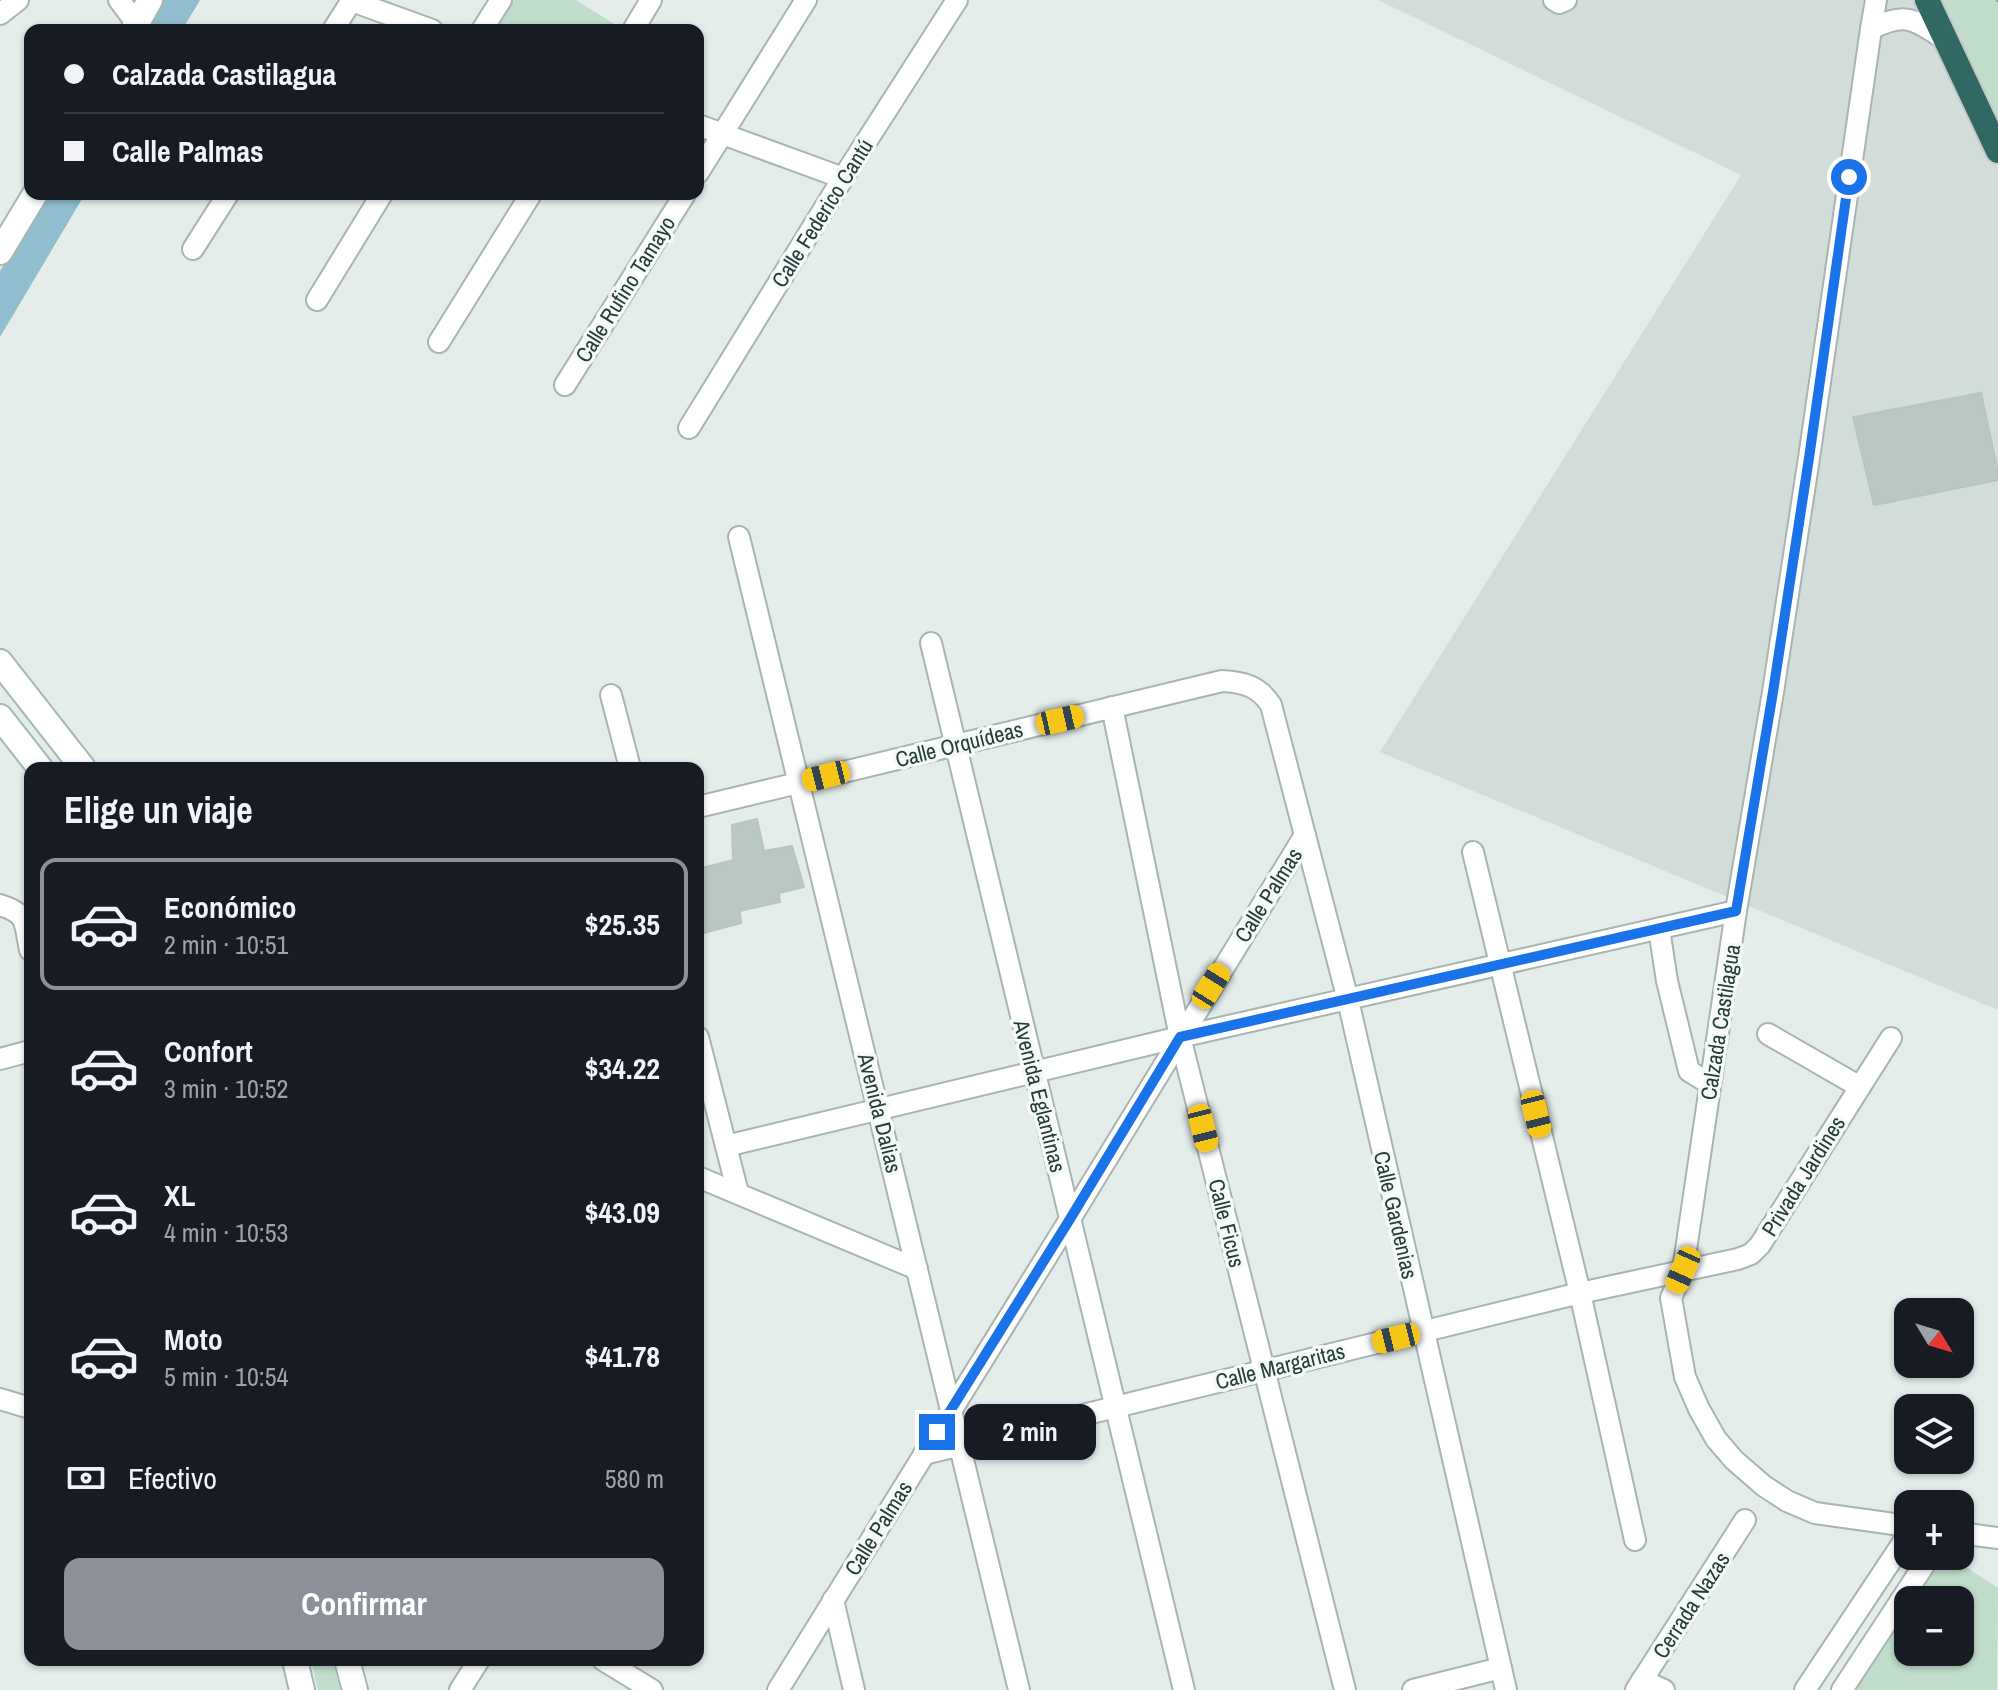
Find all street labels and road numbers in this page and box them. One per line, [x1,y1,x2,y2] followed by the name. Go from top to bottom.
[764,133,880,293] street label: Calle Federico Cantú
[568,210,682,368] street label: Calle Rufino Tamayo
[892,714,1026,774] street label: Calle Orquídeas
[1227,842,1309,948] street label: Calle Palmas
[1693,942,1747,1102] street label: Calzada Castilagua
[1006,1016,1073,1175] street label: Avenida Eglantinas
[850,1049,909,1176] street label: Avenida Dalias
[1754,1110,1852,1242] street label: Privada Jardines
[1367,1148,1425,1282] street label: Calle Gardenias
[1202,1176,1252,1270] street label: Calle Ficus
[1212,1335,1348,1397] street label: Calle Margaritas
[837,1475,919,1581] street label: Calle Palmas
[1645,1546,1737,1664] street label: Cerrada Nazas

